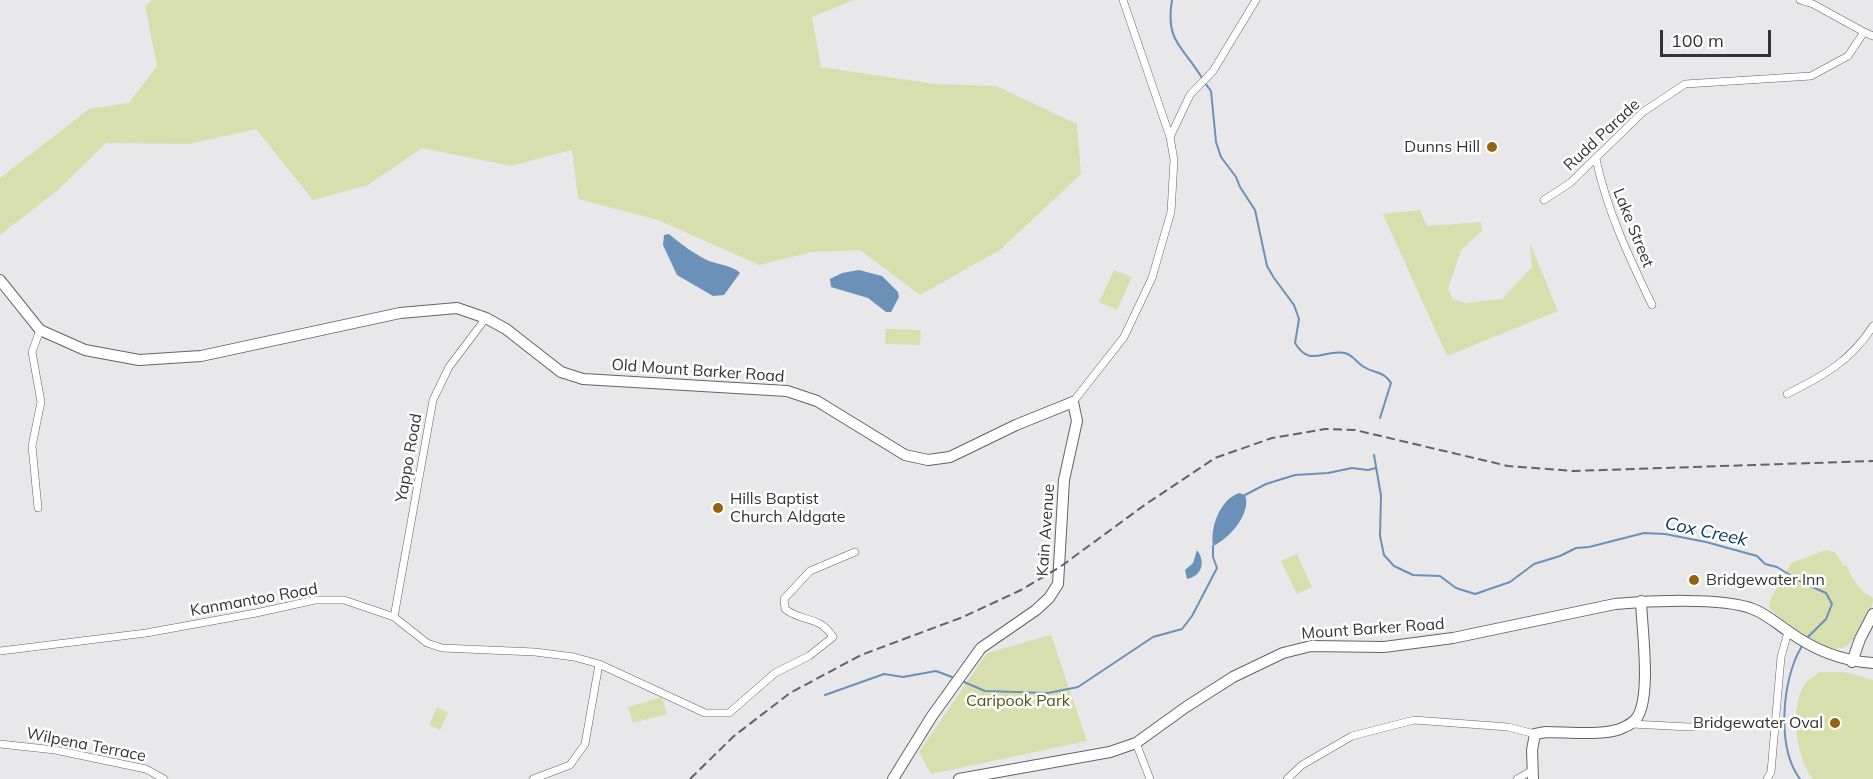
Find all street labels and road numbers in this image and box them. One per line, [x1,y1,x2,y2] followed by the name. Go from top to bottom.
[1560,95,1644,175] street label: Rudd Parade
[1608,186,1658,270] street label: Lake Street
[611,355,785,387] street label: Old Mount Barker Road
[392,412,426,504] street label: Yappo Road
[1033,483,1059,577] street label: Kain Avenue
[189,579,319,621] street label: Kanmantoo Road
[1301,614,1445,644] street label: Mount Barker Road
[24,724,148,766] street label: Wilpena Terrace

